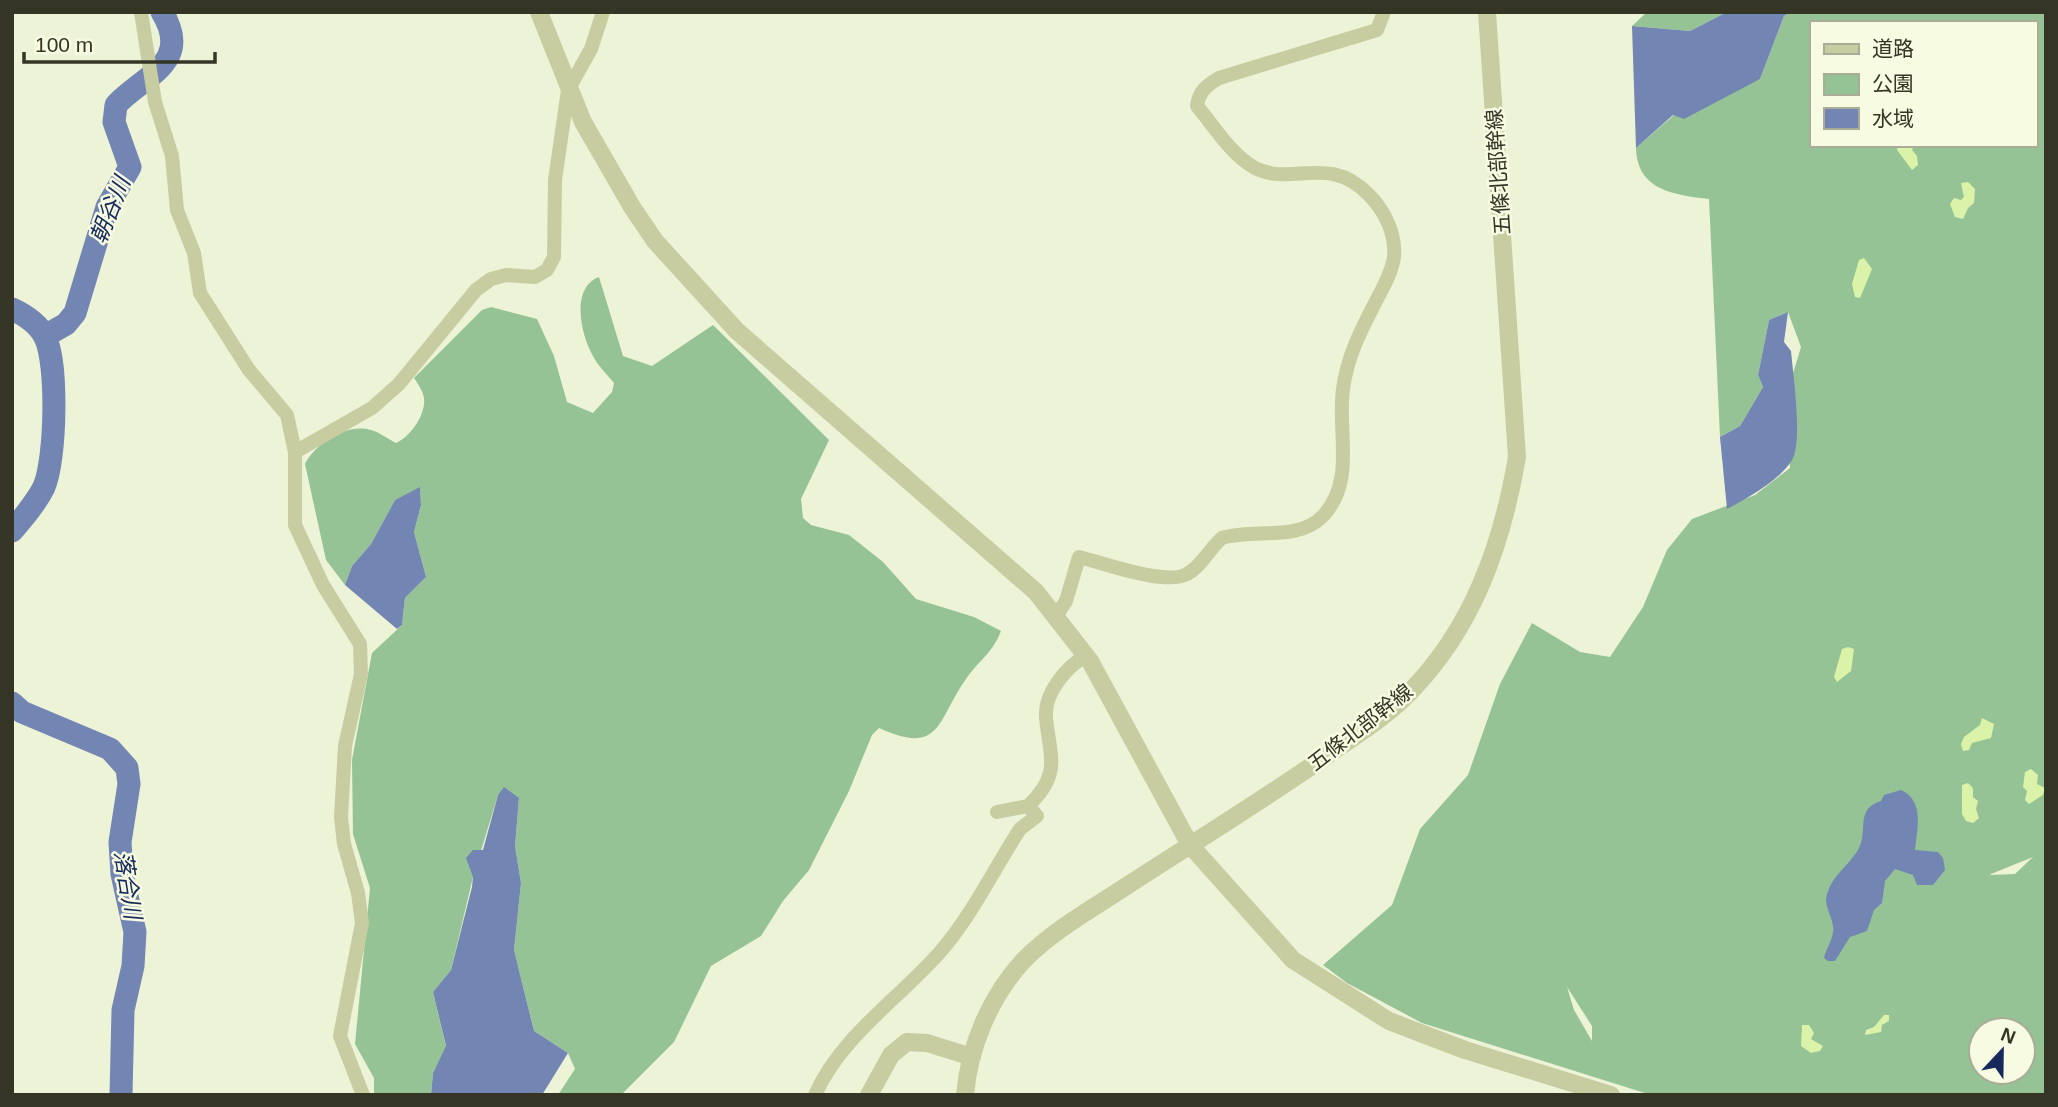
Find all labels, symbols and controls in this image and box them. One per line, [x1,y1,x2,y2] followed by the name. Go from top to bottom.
[24,21,215,65] scale bar
[1810,21,2037,147] legend
[35,33,93,56] text: 100 m
[1872,37,1914,60] text: 道路
[1872,72,1914,95] text: 公園
[1872,107,1914,130] text: 水域
[1482,108,1514,236] street label: 五條北部幹線
[85,170,136,247] water label: 朝谷川
[1303,679,1417,775] street label: 五條北部幹線
[110,849,147,924] water label: 落合川
[1967,1016,2037,1086] north arrow
[1998,1023,2018,1048] text: N

